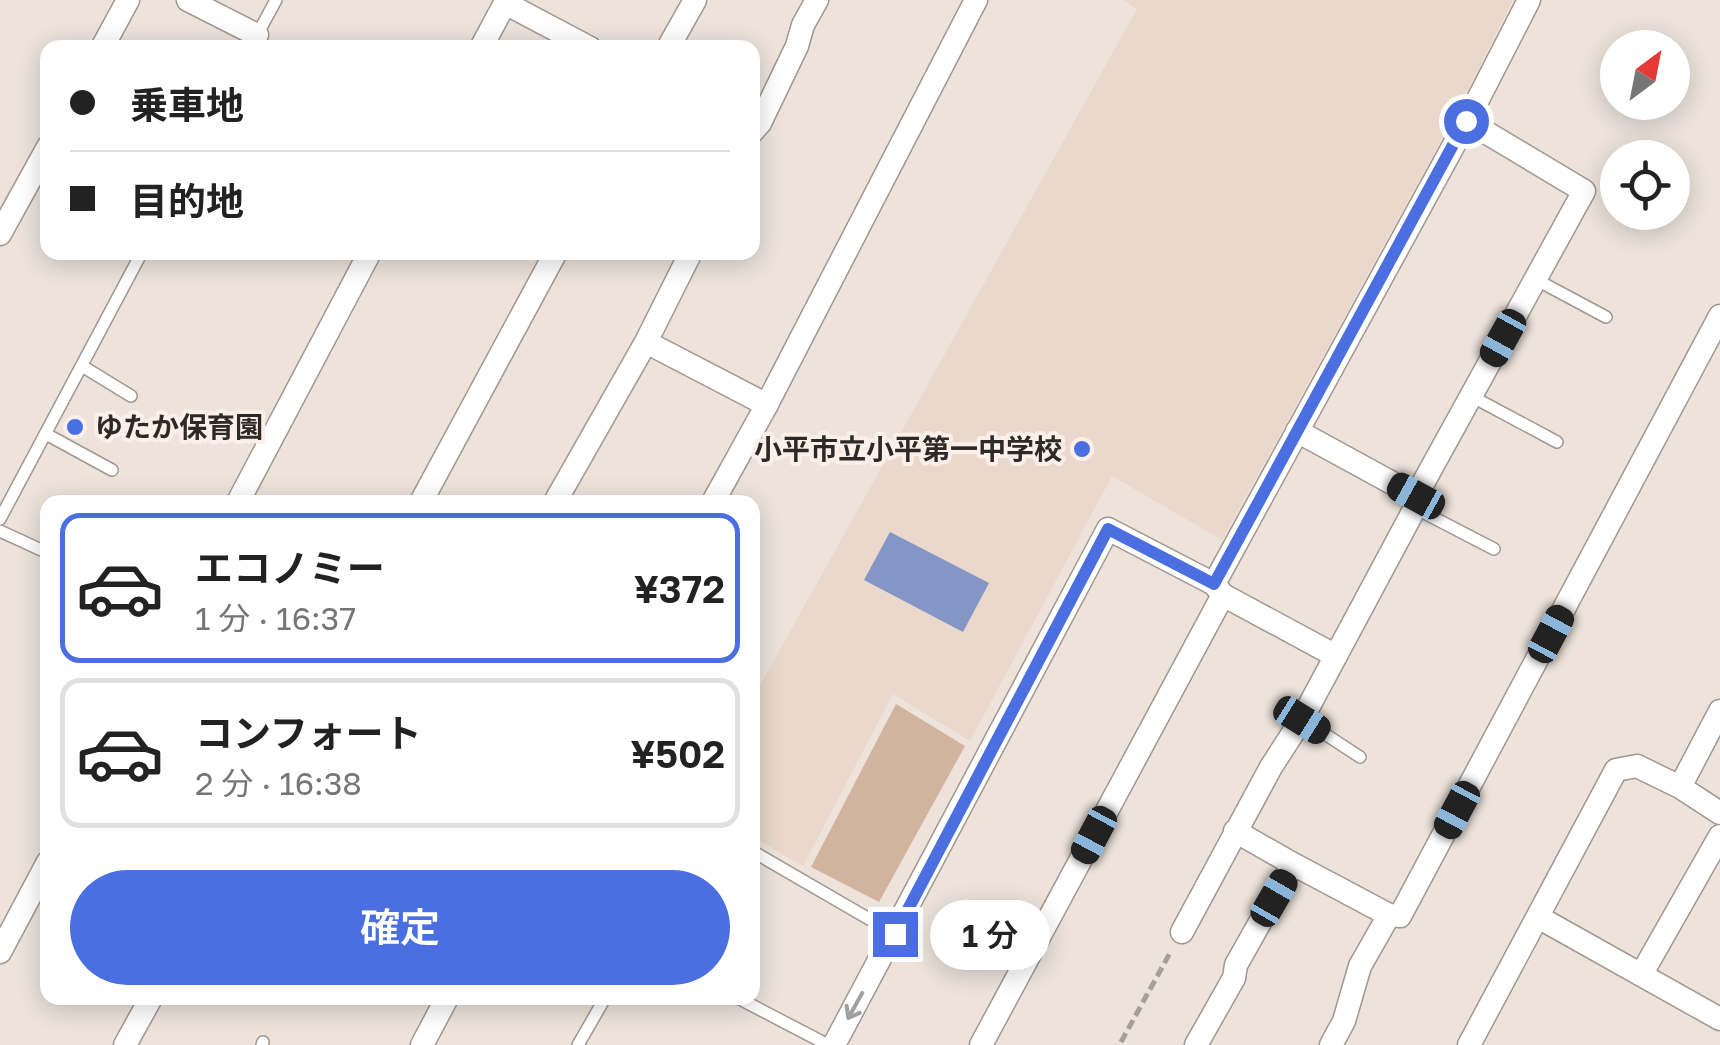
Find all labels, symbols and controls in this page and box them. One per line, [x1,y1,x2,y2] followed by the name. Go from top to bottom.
[1600,30,1690,120] north arrow
[1600,30,1690,230] map controls
[130,82,244,127] text: 乗車地
[1444,99,1489,144] route start
[1600,140,1690,230] button: locate
[130,178,244,223] text: 目的地
[1475,304,1531,372] car
[95,410,263,443] place label: ゆたか保育園
[64,416,86,438] marker: ゆたか保育園
[754,432,1062,465] place label: 小平市立小平第一中学校
[1071,438,1093,460] marker: 小平市立小平第一中学校
[1382,468,1450,524] car
[75,543,165,633] icon: car
[195,545,385,590] text: エコノミー
[634,566,725,611] text: ¥372
[195,599,356,637] text: 1 分 · 16:37
[1524,600,1578,668] car
[1269,691,1335,749] car
[75,708,165,798] icon: car
[195,710,422,755] text: コンフォート
[630,731,725,776] text: ¥502
[195,764,362,802] text: 2 分 · 16:38
[1430,776,1484,844] car
[1067,801,1121,869] car
[1246,865,1302,931] car
[70,870,730,985] button: 確定
[930,899,1050,969] callout: 1 分
[873,912,918,957] route end
[962,916,1018,954] text: 1 分
[845,991,864,1021] one-way arrow

